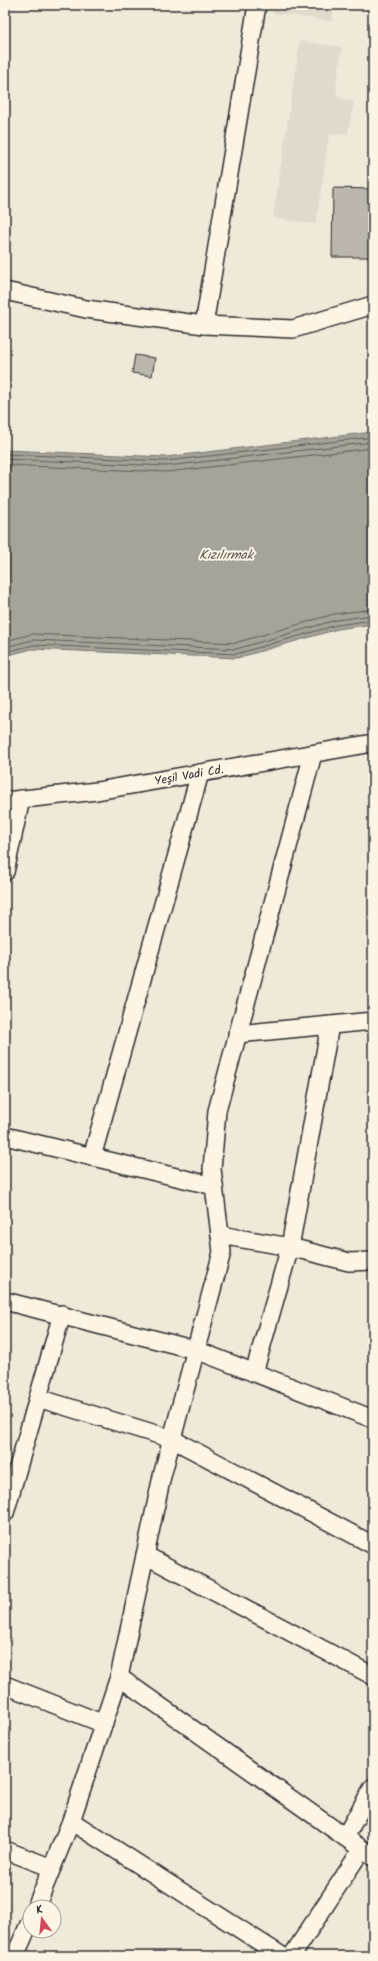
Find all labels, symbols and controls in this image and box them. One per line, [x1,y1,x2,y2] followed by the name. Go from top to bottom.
[199,545,255,566] water label: Kızılırmak
[153,760,225,791] street label: Yeşil Vadi Cd.
[22,1899,62,1939] north arrow
[34,1901,46,1920] text: K

